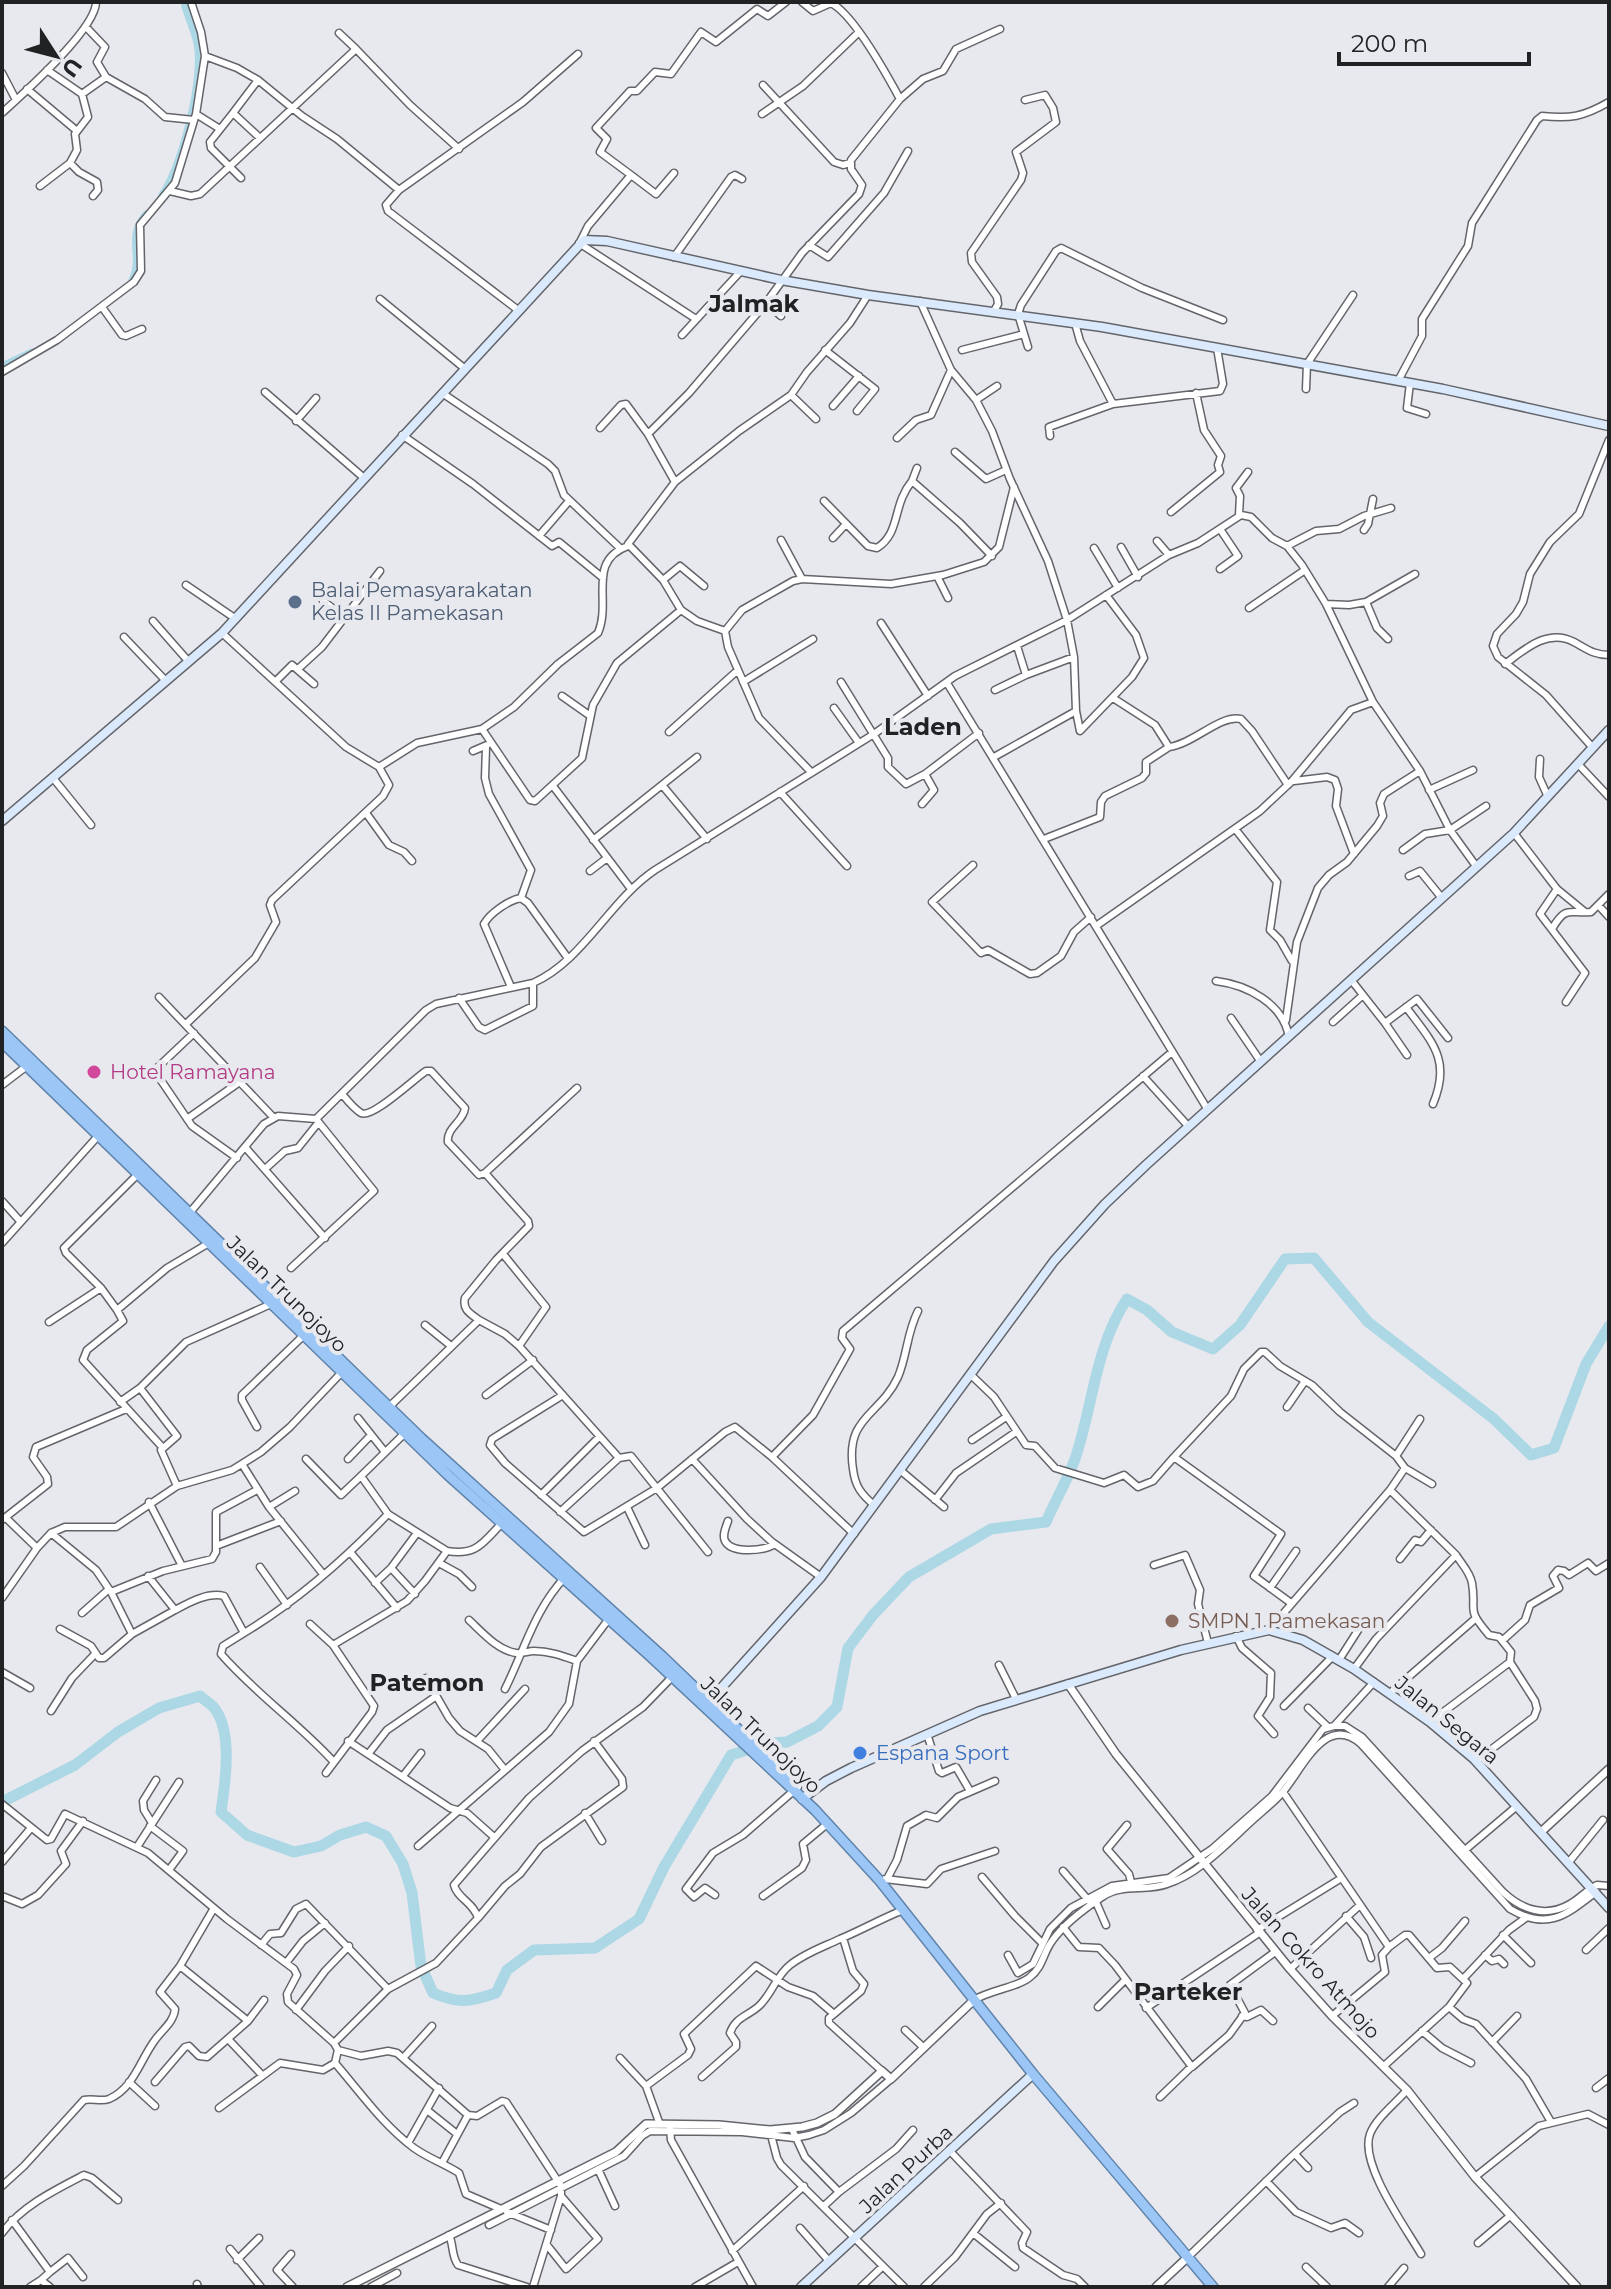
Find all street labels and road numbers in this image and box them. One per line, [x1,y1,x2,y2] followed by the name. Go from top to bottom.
[221,1230,352,1357] street label: Jalan Trunojoyo
[1389,1670,1504,1769] street label: Jalan Segara
[695,1671,826,1798] street label: Jalan Trunojoyo
[1236,1882,1385,2044] street label: Jalan Cokro Atmojo
[854,2120,958,2219] street label: Jalan Purba

